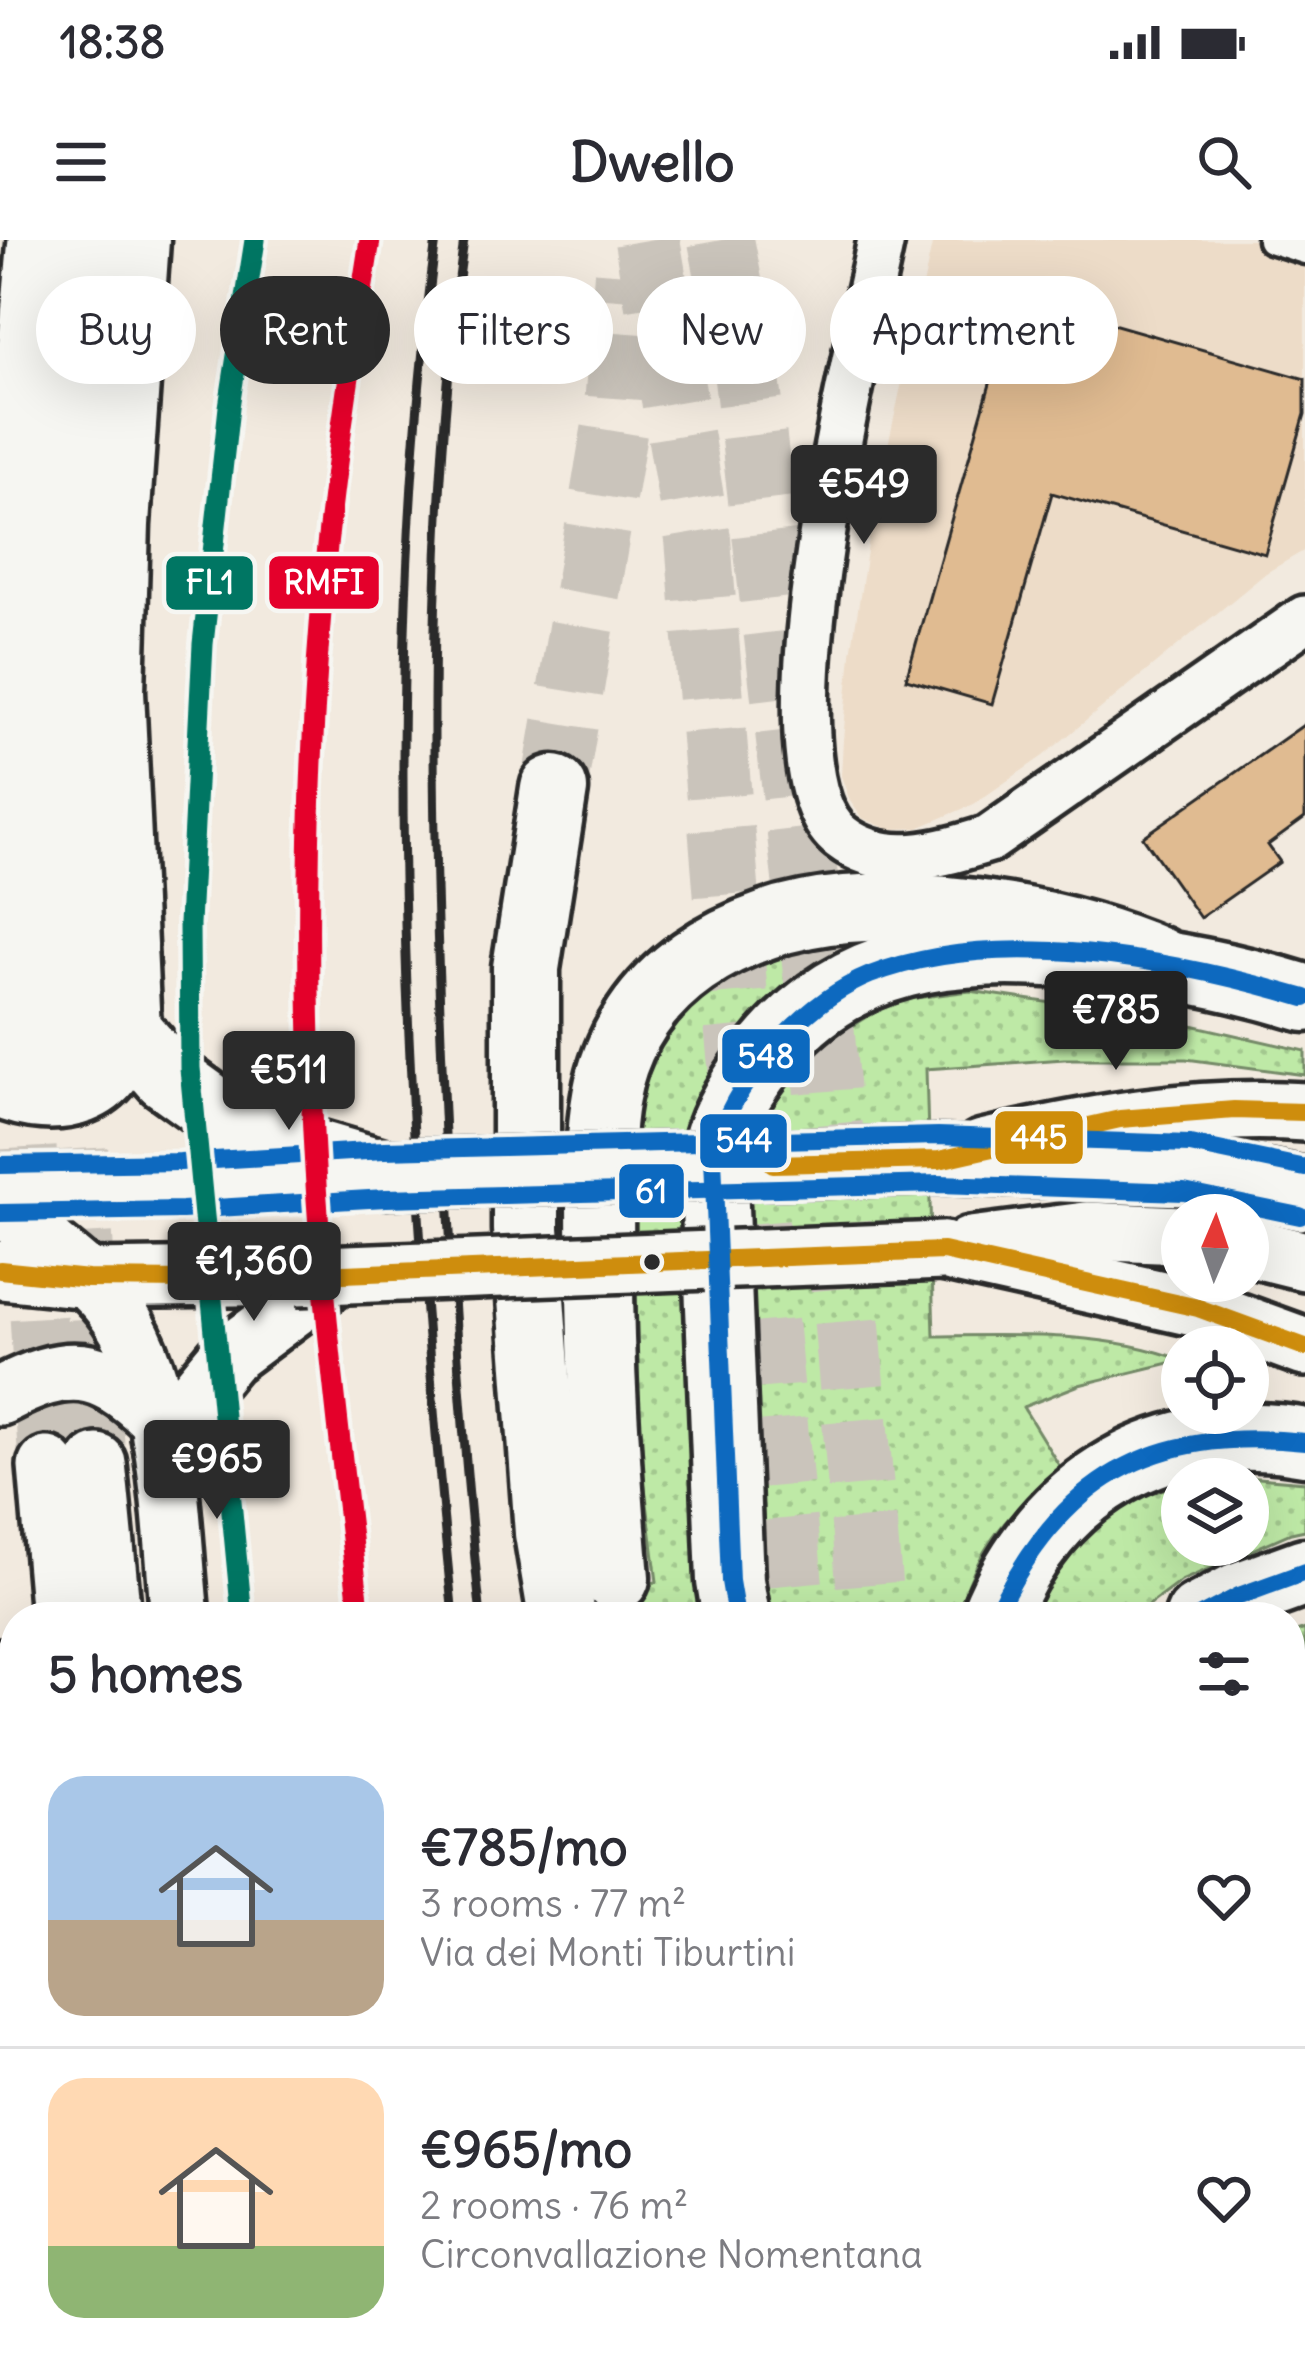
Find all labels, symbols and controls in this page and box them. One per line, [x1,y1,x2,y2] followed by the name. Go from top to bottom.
[60,14,165,70] text: 18:38
[570,128,735,196] text: Dwello
[48,129,114,195] icon: menu
[1191,129,1257,195] icon: search
[36,276,196,384] chip: Buy
[220,276,390,384] chip: Rent
[414,276,613,384] chip: Filters
[637,276,806,384] chip: New
[830,276,1118,384] chip: Apartment
[793,445,935,547] pin: €549
[818,459,910,508] text: €549
[164,554,255,612] line badge: FL1
[267,554,381,611] line badge: RMFI
[186,561,234,603] text: FL1
[284,561,364,603] text: RMFI
[1045,971,1187,1073] pin: €785
[1071,985,1161,1034] text: €785
[720,1027,812,1085] line badge: 548
[218,1031,360,1133] pin: €511
[737,1035,795,1077] text: 548
[250,1045,328,1094] text: €511
[993,1109,1085,1166] line badge: 445
[698,1112,789,1170] line badge: 544
[1010,1116,1068,1158] text: 445
[715,1119,773,1161] text: 544
[617,1162,686,1220] line badge: 61
[635,1170,667,1212] text: 61
[1161,1194,1269,1302] north arrow
[1161,1194,1269,1566] map controls
[156,1222,352,1324] pin: €1,360
[195,1236,313,1285] text: €1,360
[641,1251,663,1273] unlabelled marker
[1161,1326,1269,1434] button: locate
[146,1420,288,1522] pin: €965
[171,1434,263,1483] text: €965
[1161,1458,1269,1566] button: layers
[1191,1641,1257,1707] icon: filters
[48,1642,243,1706] text: 5 homes
[420,1815,628,1879] text: €785/mo
[144,1824,288,1968] icon: home
[1191,1863,1257,1929] icon: heart
[420,1879,686,1928] text: 3 rooms · 77 m²
[420,1928,796,1977] text: Via dei Monti Tiburtini
[420,2117,632,2181] text: €965/mo
[144,2126,288,2270] icon: home
[1191,2165,1257,2231] icon: heart
[420,2181,688,2230] text: 2 rooms · 76 m²
[420,2230,923,2279] text: Circonvallazione Nomentana

